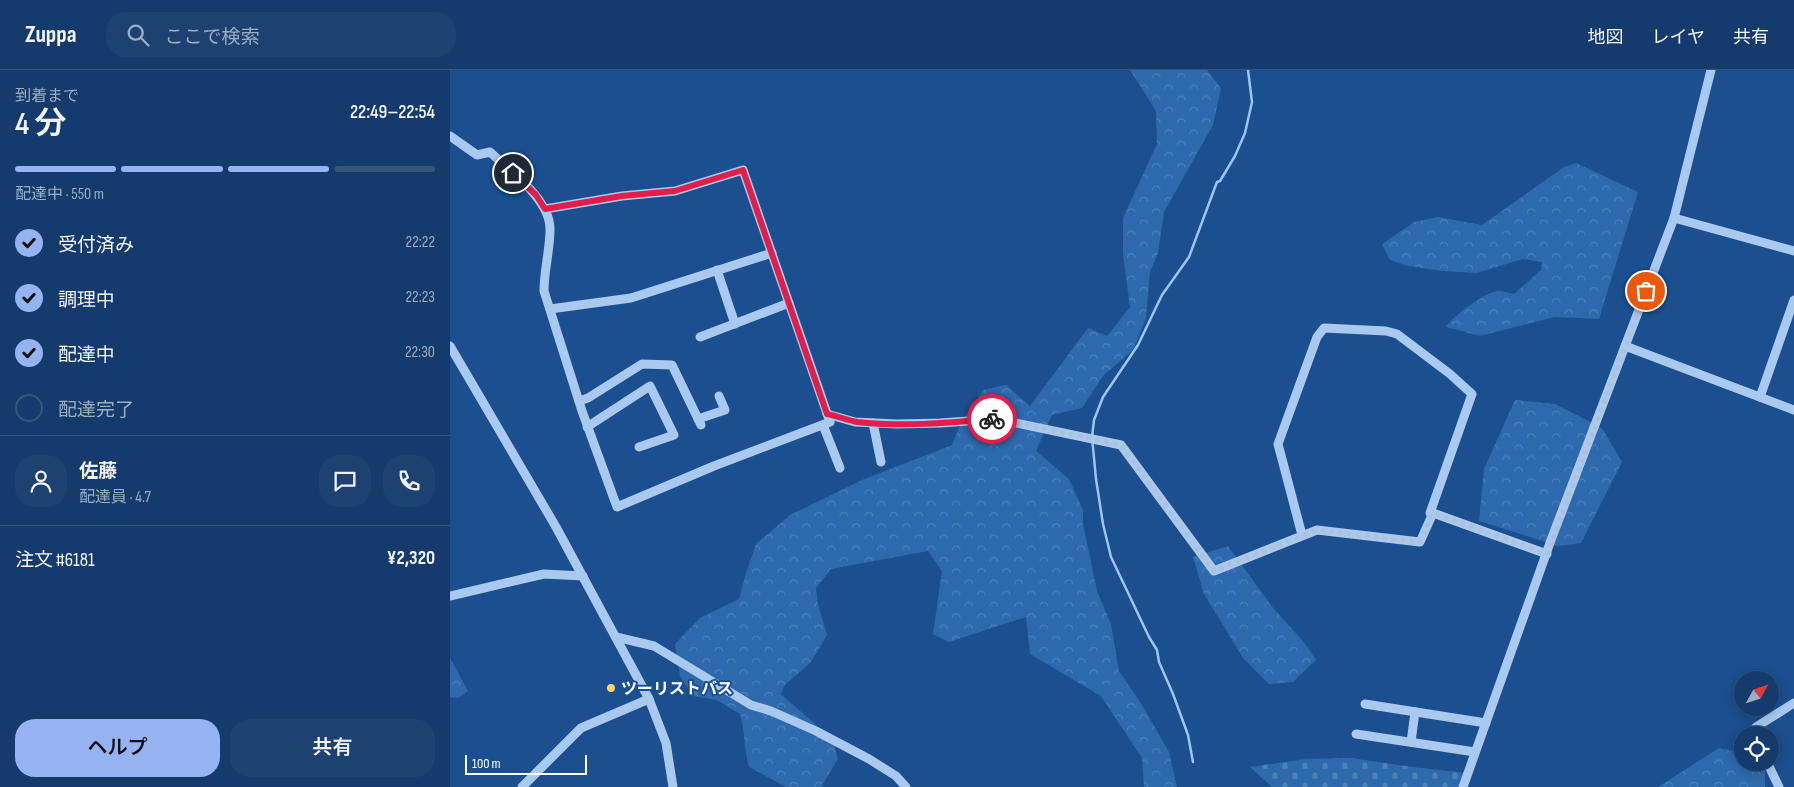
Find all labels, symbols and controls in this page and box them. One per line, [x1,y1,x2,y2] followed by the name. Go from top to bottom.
[106,12,456,57] search box
[25,20,76,49] text: Zuppa
[124,21,152,49] icon: search
[164,26,259,49] text: ここで検索
[1588,27,1624,48] text: 地図
[1652,27,1705,48] text: レイヤ
[1733,27,1769,48] text: 共有
[15,87,79,106] text: 到着まで
[350,101,435,124] text: 22:49–22:54
[15,105,66,144] text: 4 分
[492,152,534,194] pin
[499,159,527,187] icon: home
[15,185,104,204] text: 配達中 · 550 m
[15,229,43,257] icon: check
[406,233,435,252] text: 22:22
[58,234,134,257] text: 受付済み
[1625,270,1667,312] pin
[1632,277,1660,305] icon: bag
[15,284,43,312] icon: check
[405,288,435,307] text: 22:23
[58,289,115,312] text: 調理中
[15,339,43,367] icon: check
[405,343,435,362] text: 22:30
[58,344,115,367] text: 配達中
[967,394,1017,444] courier
[58,399,134,422] text: 配達完了
[978,405,1006,433] icon: bike
[15,455,67,507] button: person
[319,455,371,507] button: chat
[383,455,435,507] button: phone
[79,460,117,483] text: 佐藤
[79,488,151,507] text: 配達員 · 4.7
[387,547,435,570] text: ¥2,320
[15,549,95,572] text: 注文 #6181
[1734,671,1779,716] north arrow
[1734,671,1779,771] map controls
[621,680,733,699] place label: ツーリストバス
[605,682,617,694] marker: ツーリストバス
[15,719,220,777] button: ヘルプ
[230,719,435,777] button: 共有
[1734,726,1779,771] button: locate
[465,752,588,775] scale bar
[472,755,501,772] text: 100 m

